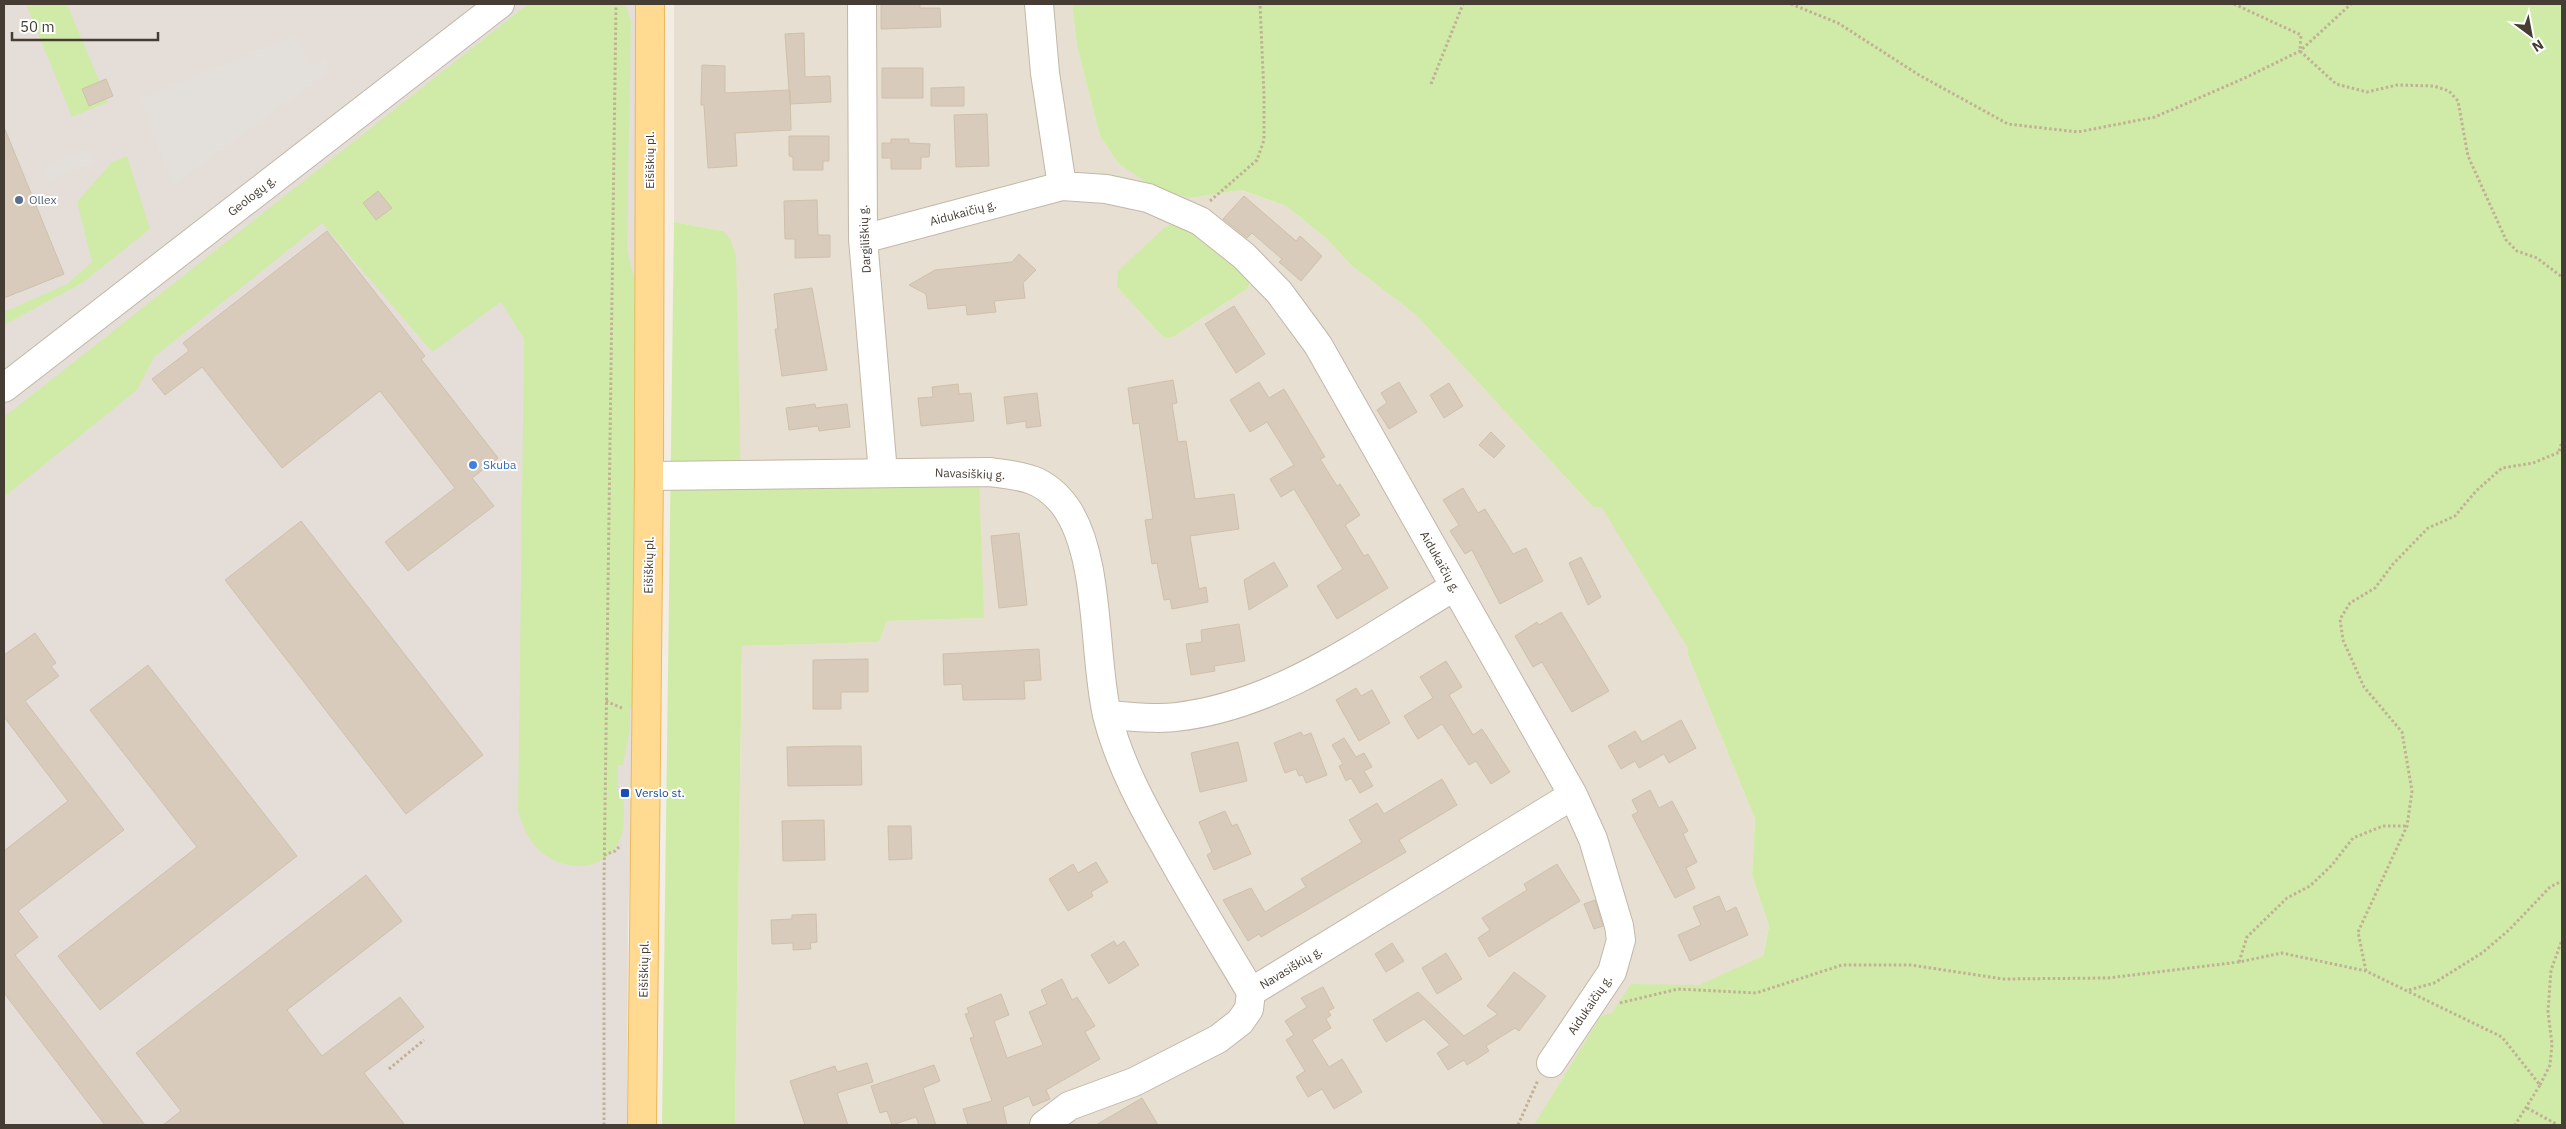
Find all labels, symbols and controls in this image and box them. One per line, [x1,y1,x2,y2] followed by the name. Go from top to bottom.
[12,10,159,42] scale bar
[2506,10,2556,60] north arrow
[20,17,55,36] text: 50 m
[2529,36,2547,56] text: N
[642,131,657,189] street label: Eišiškių pl.
[224,172,279,219] street label: Geologų g.
[29,192,57,207] place label: Ollex
[13,194,25,206] marker: Ollex
[928,196,998,229] street label: Aidukaičių g.
[855,204,874,274] street label: Dargiliškių g.
[483,457,517,472] place label: Skuba
[467,459,479,471] marker: Skuba
[935,465,1005,482] street label: Navasiškių g.
[1417,528,1464,595] street label: Aidukaičių g.
[641,536,656,594] street label: Eišiškių pl.
[635,785,685,800] place label: Verslo st.
[619,787,631,799] marker: Verslo st.
[636,940,651,998] street label: Eišiškių pl.
[1257,943,1325,992] street label: Navasiškių g.
[1564,972,1615,1037] street label: Aidukaičių g.

